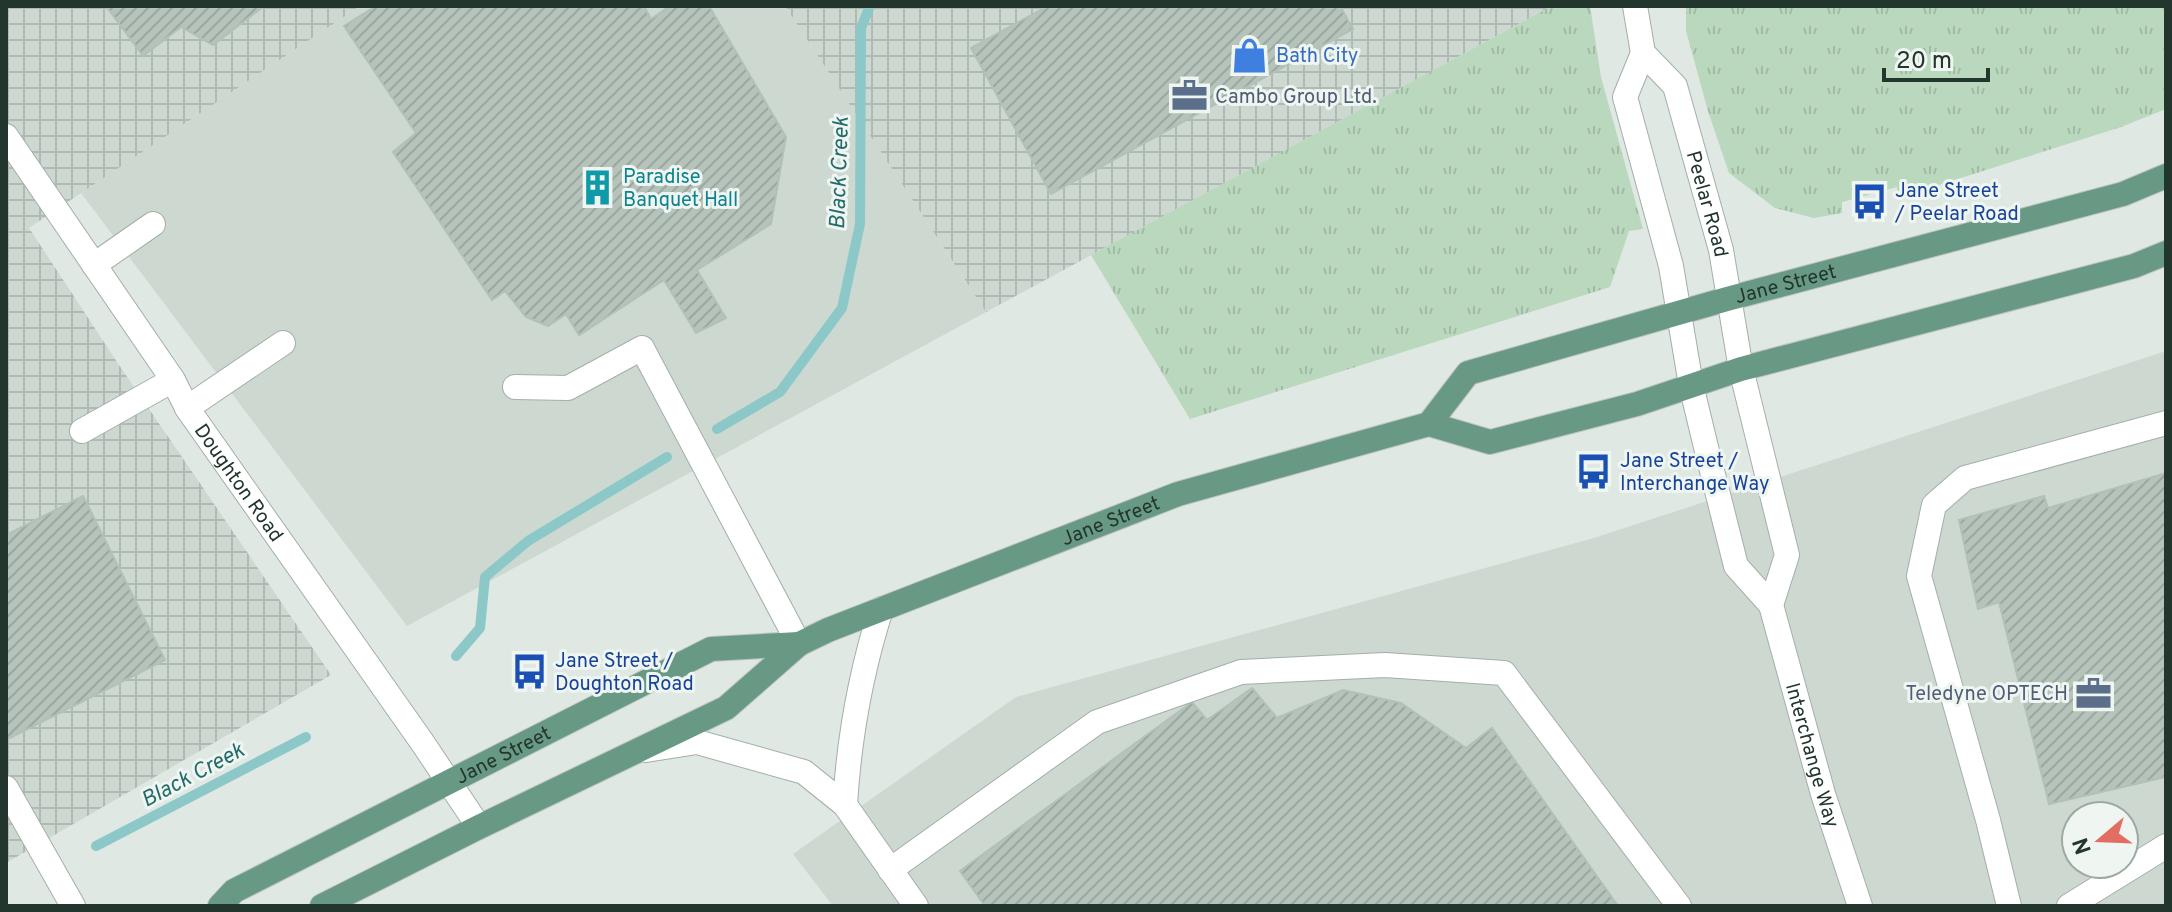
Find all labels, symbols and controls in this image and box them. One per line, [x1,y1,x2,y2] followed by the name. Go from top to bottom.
[1884,32,1988,82] scale bar
[1231,36,1269,74] shop icon: Bath City
[1276,44,1358,70] place label: Bath City
[1896,47,1952,77] text: 20 m
[1170,77,1208,115] office icon: Cambo Group Ltd.
[1215,85,1377,111] place label: Cambo Group Ltd.
[825,115,856,230] water label: Black Creek
[1679,148,1733,259] street label: Peelar Road
[623,165,738,214] place label: Paradise Banquet Hall
[578,169,616,207] building icon: Paradise Banquet Hall
[1894,179,2019,228] place label: Jane Street / Peelar Road
[1850,182,1888,220] bus stop icon: Jane Street / Peelar Road
[1732,260,1839,311] street label: Jane Street
[187,419,288,548] street label: Doughton Road
[1620,449,1769,498] place label: Jane Street / Interchange Way
[1575,453,1613,491] bus stop icon: Jane Street / Interchange Way
[1058,491,1164,553] street label: Jane Street
[555,649,694,698] place label: Jane Street / Doughton Road
[510,653,548,691] bus stop icon: Jane Street / Doughton Road
[2075,674,2113,712] office icon: Teledyne OPTECH
[1778,680,1844,831] street label: Interchange Way
[1905,682,2068,708] place label: Teledyne OPTECH
[452,721,556,791] street label: Jane Street
[137,737,250,815] water label: Black Creek
[2060,800,2140,880] north arrow
[2068,834,2099,858] text: N

